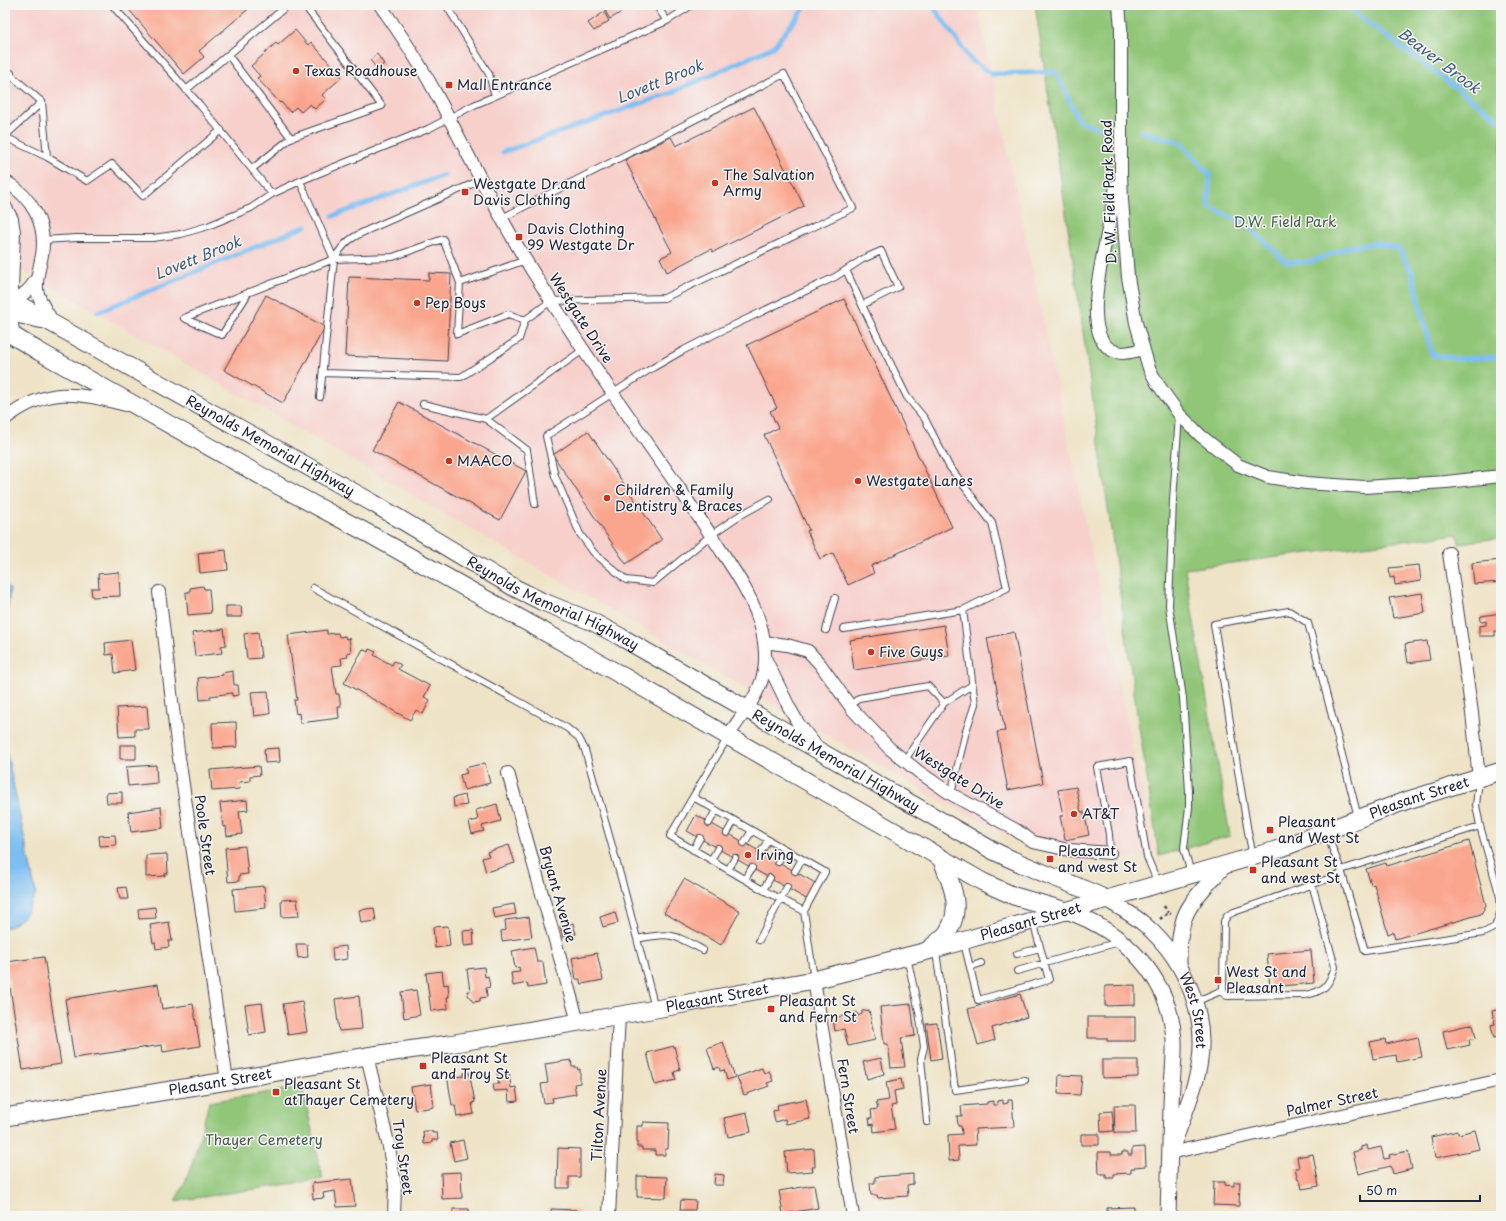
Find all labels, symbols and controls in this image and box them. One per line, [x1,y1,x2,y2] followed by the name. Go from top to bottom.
[1394,21,1487,99] water label: Beaver Brook
[613,52,707,108] water label: Lovett Brook
[304,60,418,81] place label: Texas Roadhouse
[291,66,301,76] marker: Texas Roadhouse
[457,74,552,95] place label: Mall Entrance
[444,80,454,90] marker: Mall Entrance
[1095,120,1122,265] street label: D. W. Field Park Road
[723,164,815,201] place label: The Salvation Army
[473,173,586,210] place label: Westgate Dr.and Davis Clothing
[710,178,720,188] marker: The Salvation Army
[460,187,470,197] marker: Westgate Dr.and Davis Clothing
[1234,211,1337,232] park label: D.W. Field Park
[527,218,635,255] place label: Davis Clothing 99 Westgate Dr
[151,228,245,284] water label: Lovett Brook
[514,232,524,242] marker: Davis Clothing 99 Westgate Dr
[544,269,618,367] street label: Westgate Drive
[425,292,486,313] place label: Pep Boys
[412,298,422,308] marker: Pep Boys
[182,389,359,501] street label: Reynolds Memorial Highway
[457,450,513,471] place label: MAACO
[444,456,454,466] marker: MAACO
[866,470,973,491] place label: Westgate Lanes
[853,476,863,486] marker: Westgate Lanes
[615,479,742,516] place label: Children & Family Dentistry & Braces
[602,493,612,503] marker: Children & Family Dentistry & Braces
[463,551,643,655] street label: Reynolds Memorial Highway
[879,641,943,662] place label: Five Guys
[866,647,876,657] marker: Five Guys
[748,704,924,817] street label: Reynolds Memorial Highway
[910,741,1009,814] street label: Westgate Drive
[1366,771,1472,824] street label: Pleasant Street
[189,793,222,877] street label: Poole Street
[1082,803,1120,824] place label: AT&T
[1069,809,1079,819] marker: AT&T
[1278,811,1360,848] place label: Pleasant and West St
[1265,825,1275,835] marker: Pleasant and West St
[1058,840,1137,877] place label: Pleasant and west St
[535,843,582,945] street label: Bryant Avenue
[756,844,794,865] place label: Irving
[743,850,753,860] marker: Irving
[1261,851,1340,888] place label: Pleasant St and west St
[1045,854,1055,864] marker: Pleasant and west St
[1248,865,1258,875] marker: Pleasant St and west St
[978,896,1084,945] street label: Pleasant Street
[1226,961,1307,998] place label: West St and Pleasant
[1174,969,1212,1049] street label: West Street
[1213,975,1223,985] marker: West St and Pleasant
[664,978,770,1017] street label: Pleasant Street
[779,990,857,1027] place label: Pleasant St and Fern St
[766,1004,776,1014] marker: Pleasant St and Fern St
[431,1047,510,1084] place label: Pleasant St and Troy St
[832,1057,865,1135] street label: Fern Street
[418,1061,428,1071] marker: Pleasant St and Troy St
[167,1062,273,1100] street label: Pleasant Street
[586,1068,611,1162] street label: Tilton Avenue
[284,1073,414,1110] place label: Pleasant St atThayer Cemetery
[1284,1082,1380,1121] street label: Palmer Street
[271,1087,281,1097] marker: Pleasant St atThayer Cemetery
[388,1118,419,1197] street label: Troy Street
[205,1129,323,1150] park label: Thayer Cemetery
[1360,1177,1480,1203] scale bar
[1366,1181,1397,1199] text: 50 m

